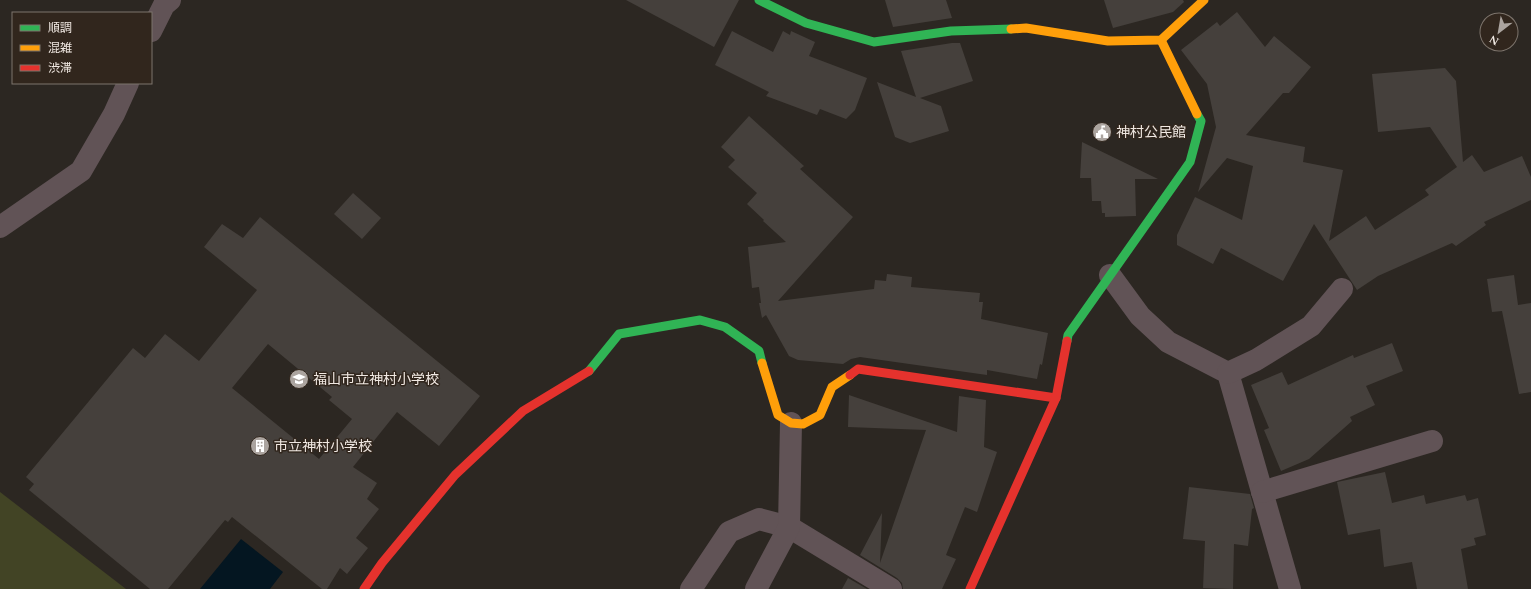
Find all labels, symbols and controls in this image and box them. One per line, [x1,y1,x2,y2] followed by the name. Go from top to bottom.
[12,12,152,84] legend
[1479,12,1519,52] north arrow
[48,19,72,38] text: 順調
[1486,31,1502,50] text: N
[48,39,72,58] text: 混雑
[48,59,72,78] text: 渋滞
[1091,121,1113,143] public building icon: 神村公民館
[1116,122,1186,143] place label: 神村公民館
[288,368,310,390] school or university icon: 福山市立神村小学校
[313,369,439,390] place label: 福山市立神村小学校
[249,435,271,457] building icon: 市立神村小学校
[274,436,372,457] place label: 市立神村小学校

